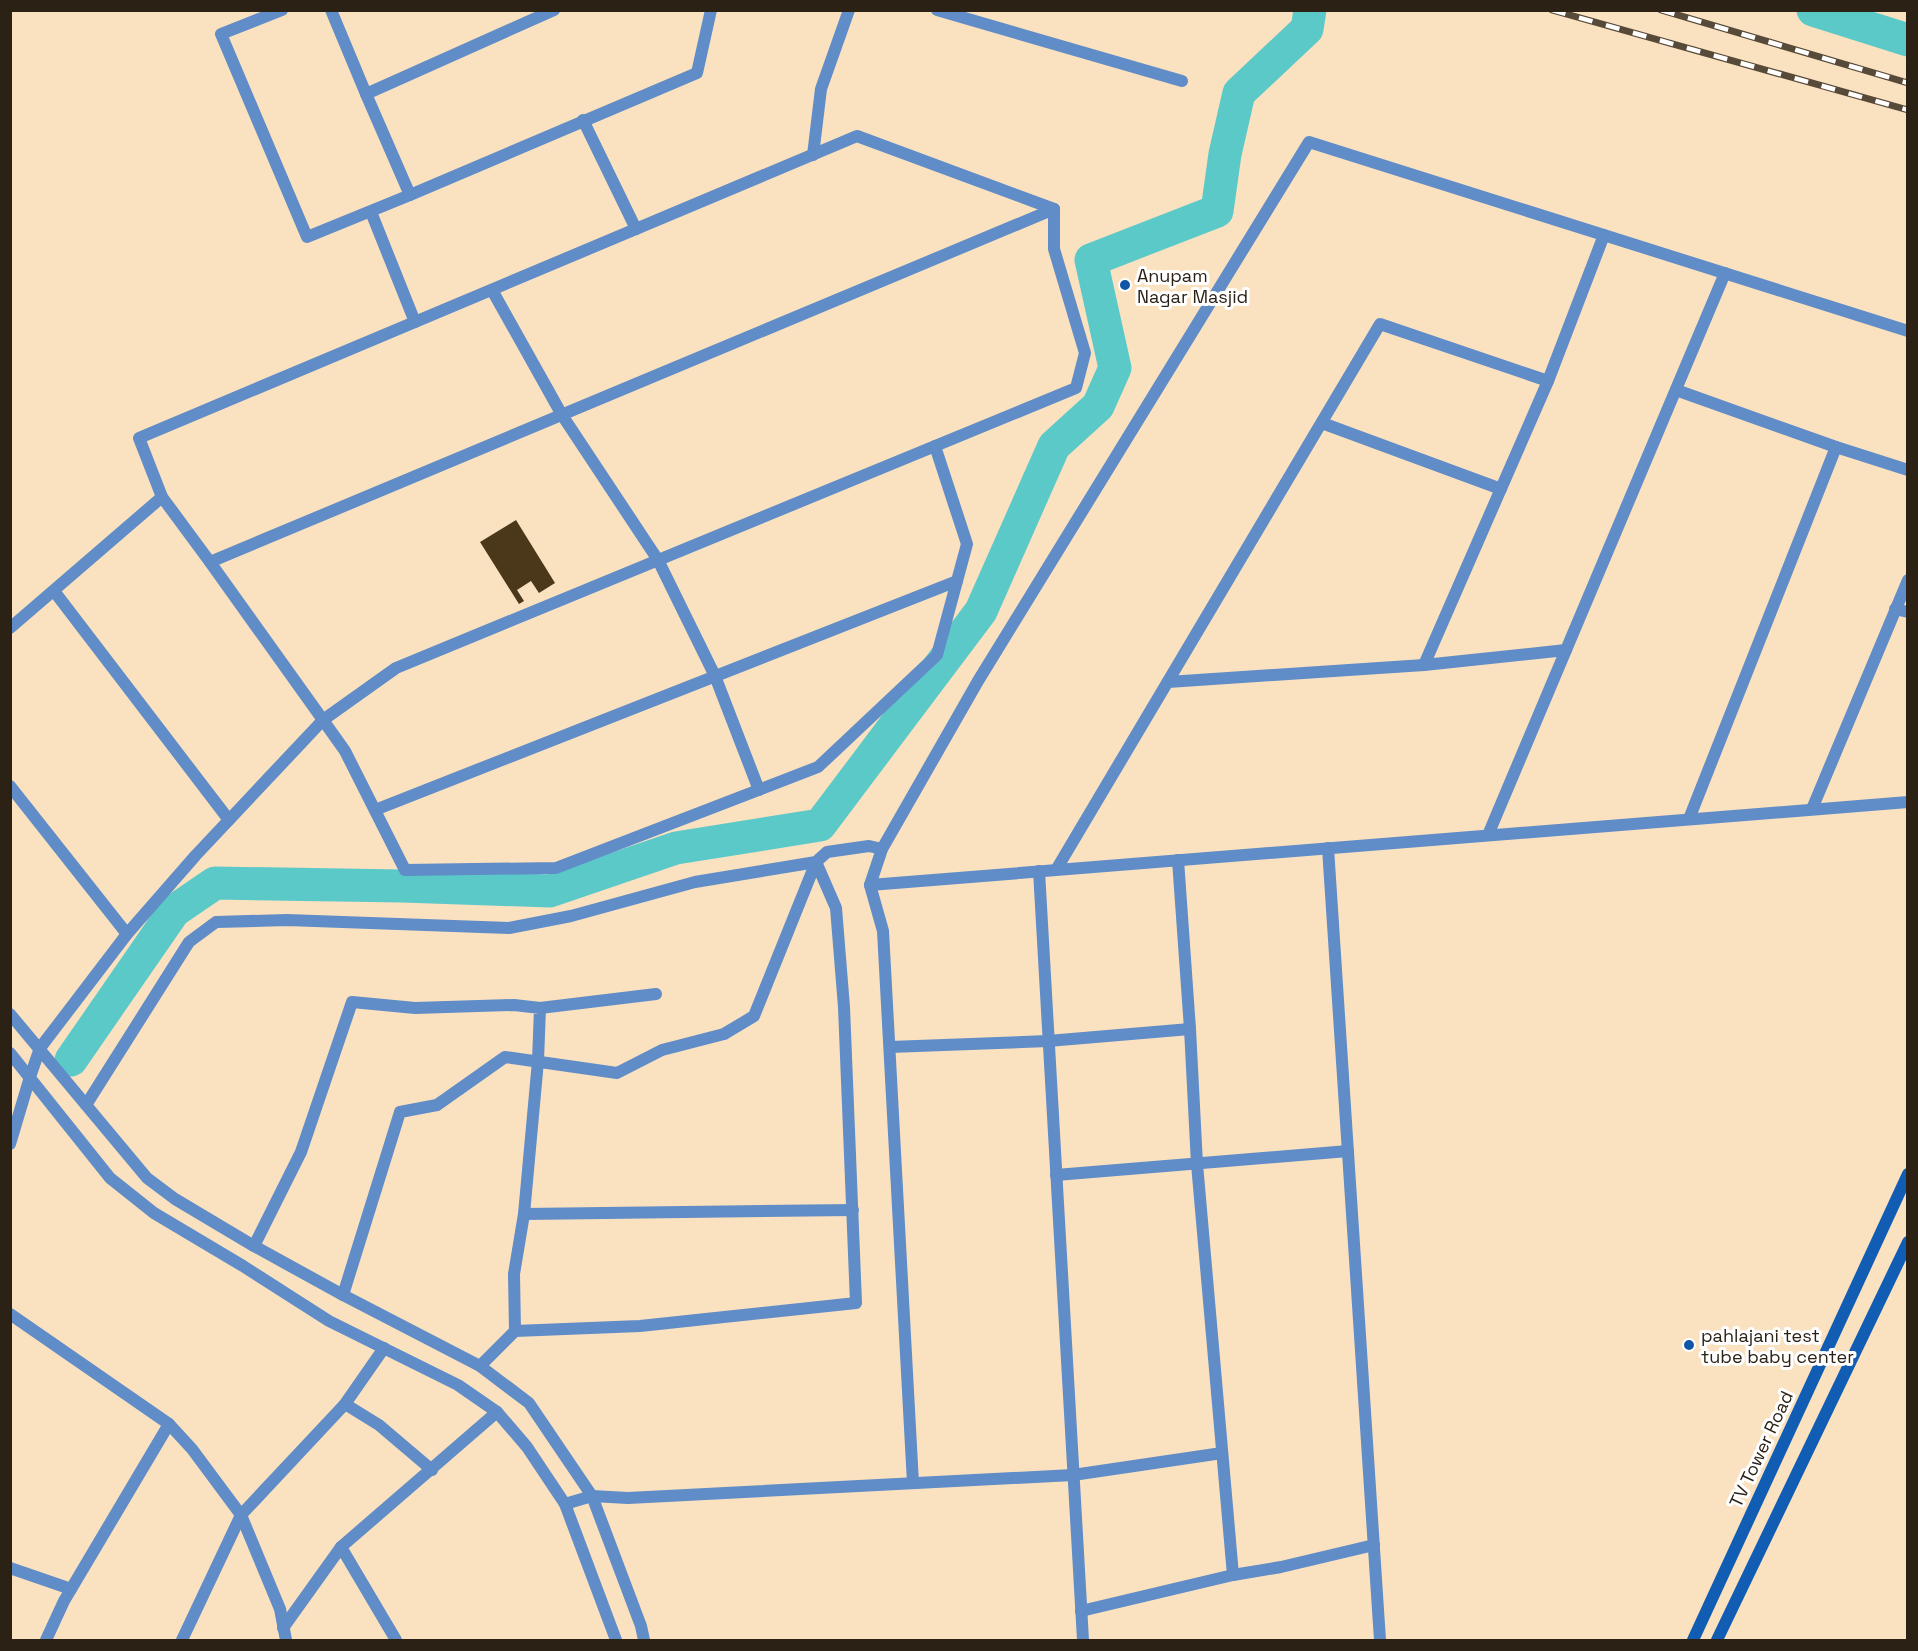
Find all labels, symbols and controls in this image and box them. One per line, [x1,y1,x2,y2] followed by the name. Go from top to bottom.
[1137,264,1248,308] place label: Anupam Nagar Masjid
[1118,278,1132,292] marker: Anupam Nagar Masjid
[1701,1324,1854,1368] place label: pahlajani test tube baby center
[1682,1338,1696,1352] marker: pahlajani test tube baby center
[1724,1387,1798,1511] street label: TV Tower Road

